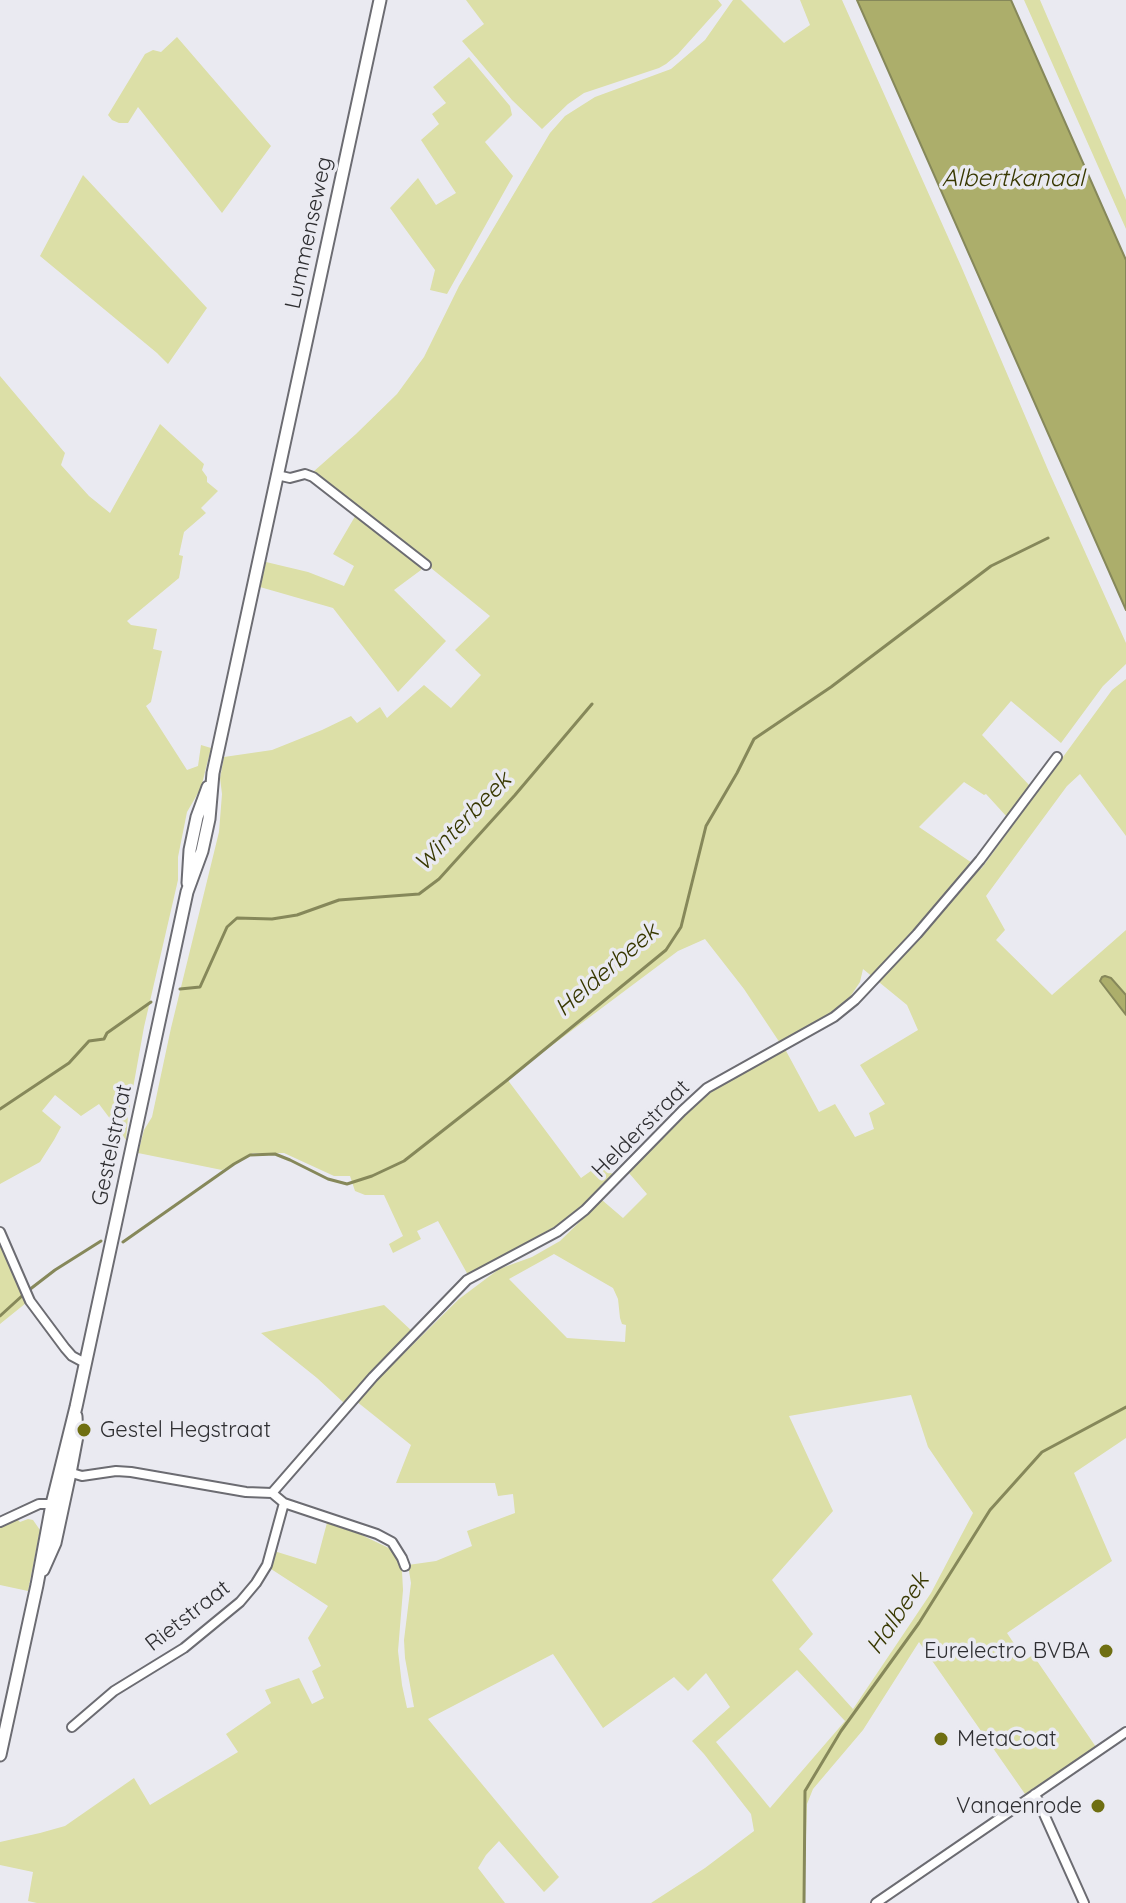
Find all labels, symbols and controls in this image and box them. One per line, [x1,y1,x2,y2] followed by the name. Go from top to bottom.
[280,155,338,311] street label: Lummenseweg
[942,165,1084,193] water label: Albertkanaal
[408,766,518,878] water label: Winterbeek
[549,917,665,1023] water label: Helderbeek
[587,1075,695,1183] street label: Helderstraat
[86,1082,138,1208] street label: Gestelstraat
[100,1417,271,1443] place label: Gestel Hegstraat
[75,1421,93,1439] marker: Gestel Hegstraat
[860,1568,936,1660] water label: Halbeek
[140,1575,236,1657] street label: Rietstraat
[924,1638,1090,1664] place label: Eurelectro BVBA
[1097,1642,1115,1660] marker: Eurelectro BVBA
[957,1726,1056,1752] place label: MetaCoat
[932,1730,950,1748] marker: MetaCoat
[956,1793,1082,1819] place label: Vanaenrode
[1089,1797,1107,1815] marker: Vanaenrode

